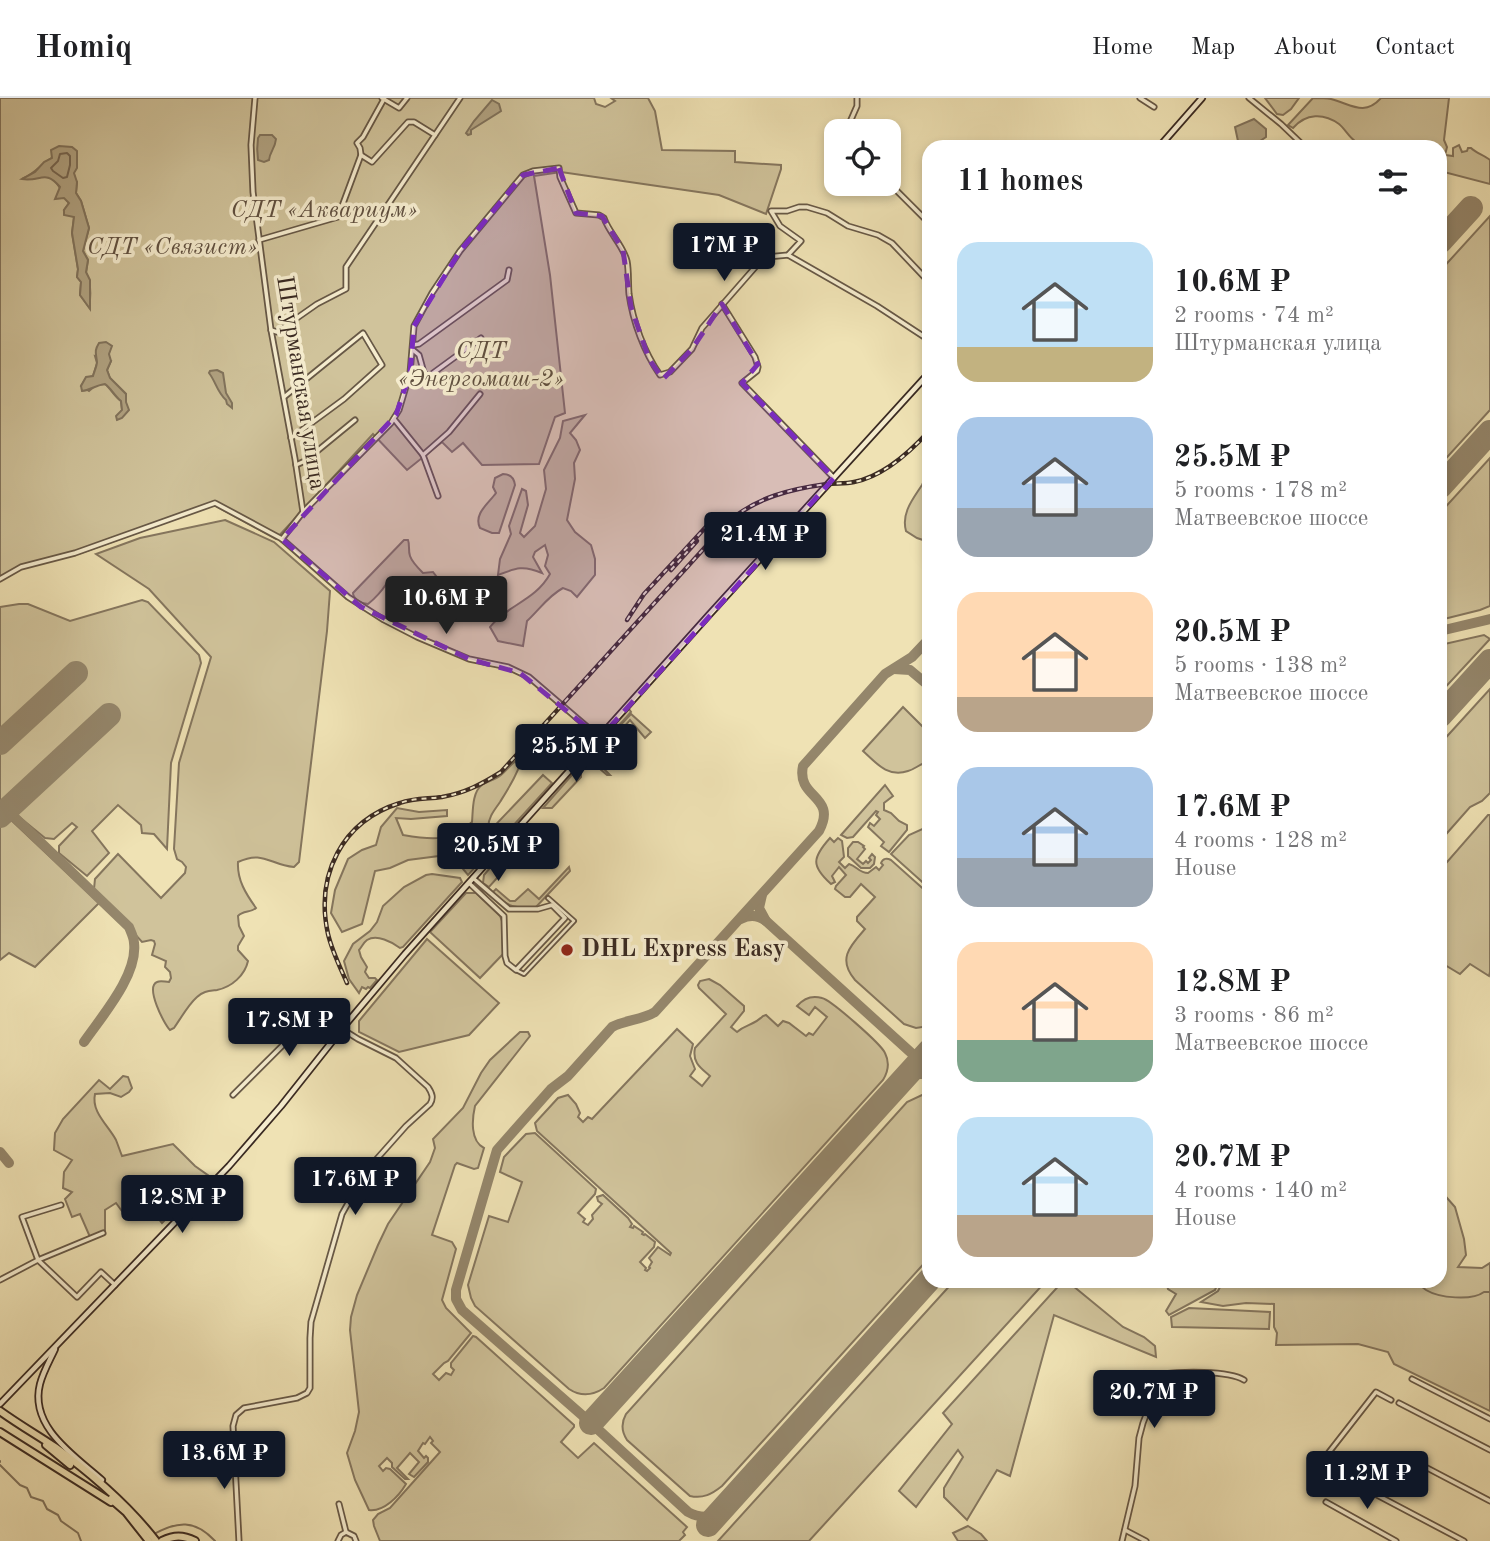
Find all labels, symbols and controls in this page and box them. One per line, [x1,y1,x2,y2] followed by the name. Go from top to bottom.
[35,32,132,65] text: Homiq
[1092,36,1153,60] text: Home
[1191,36,1235,60] text: Map
[1273,36,1337,60] text: About
[1375,36,1455,60] text: Contact
[824,119,901,196] map controls
[824,119,901,196] button: locate
[1374,163,1412,201] icon: filters
[957,167,1083,197] text: 11 homes
[231,199,417,223] park label: СДТ «Аквариум»
[675,223,773,283] pin: 17M ₽
[689,234,759,257] text: 17M ₽
[87,236,257,260] park label: СДТ «Связист»
[1174,268,1291,298] text: 10.6M ₽
[1013,270,1097,354] icon: home
[271,274,329,492] street label: Штурманская улица
[1174,304,1334,327] text: 2 rooms · 74 m²
[1174,332,1382,355] text: Штурманская улица
[398,340,564,392] park label: СДТ «Энергомаш-2»
[1174,443,1291,473] text: 25.5M ₽
[1013,445,1097,529] icon: home
[1174,479,1347,502] text: 5 rooms · 178 m²
[1174,507,1368,530] text: Матвеевское шоссе
[700,512,830,572] pin: 21.4M ₽
[720,523,810,546] text: 21.4M ₽
[381,576,511,636] pin: 10.6M ₽
[401,587,491,610] text: 10.6M ₽
[1174,618,1291,648] text: 20.5M ₽
[1013,620,1097,704] icon: home
[1174,654,1347,677] text: 5 rooms · 138 m²
[1174,682,1368,705] text: Матвеевское шоссе
[511,724,641,784] pin: 25.5M ₽
[531,735,621,758] text: 25.5M ₽
[1174,793,1291,823] text: 17.6M ₽
[1013,795,1097,879] icon: home
[433,824,563,883] pin: 20.5M ₽
[1174,829,1347,852] text: 4 rooms · 128 m²
[453,834,543,857] text: 20.5M ₽
[1174,857,1236,880] text: House
[581,938,785,962] place label: DHL Express Easy
[559,942,575,958] marker: DHL Express Easy
[1174,968,1291,998] text: 12.8M ₽
[1013,970,1097,1054] icon: home
[224,998,354,1058] pin: 17.8M ₽
[1174,1004,1334,1027] text: 3 rooms · 86 m²
[244,1009,334,1032] text: 17.8M ₽
[1174,1032,1368,1055] text: Матвеевское шоссе
[1174,1143,1291,1173] text: 20.7M ₽
[1013,1145,1097,1229] icon: home
[290,1158,420,1217] pin: 17.6M ₽
[310,1168,400,1191] text: 17.6M ₽
[117,1176,247,1235] pin: 12.8M ₽
[1174,1179,1347,1202] text: 4 rooms · 140 m²
[137,1186,227,1209] text: 12.8M ₽
[1174,1207,1236,1230] text: House
[1089,1370,1219,1430] pin: 20.7M ₽
[1109,1381,1199,1404] text: 20.7M ₽
[159,1432,289,1491] pin: 13.6M ₽
[179,1442,269,1465] text: 13.6M ₽
[1302,1452,1432,1511] pin: 11.2M ₽
[1322,1462,1412,1485] text: 11.2M ₽

